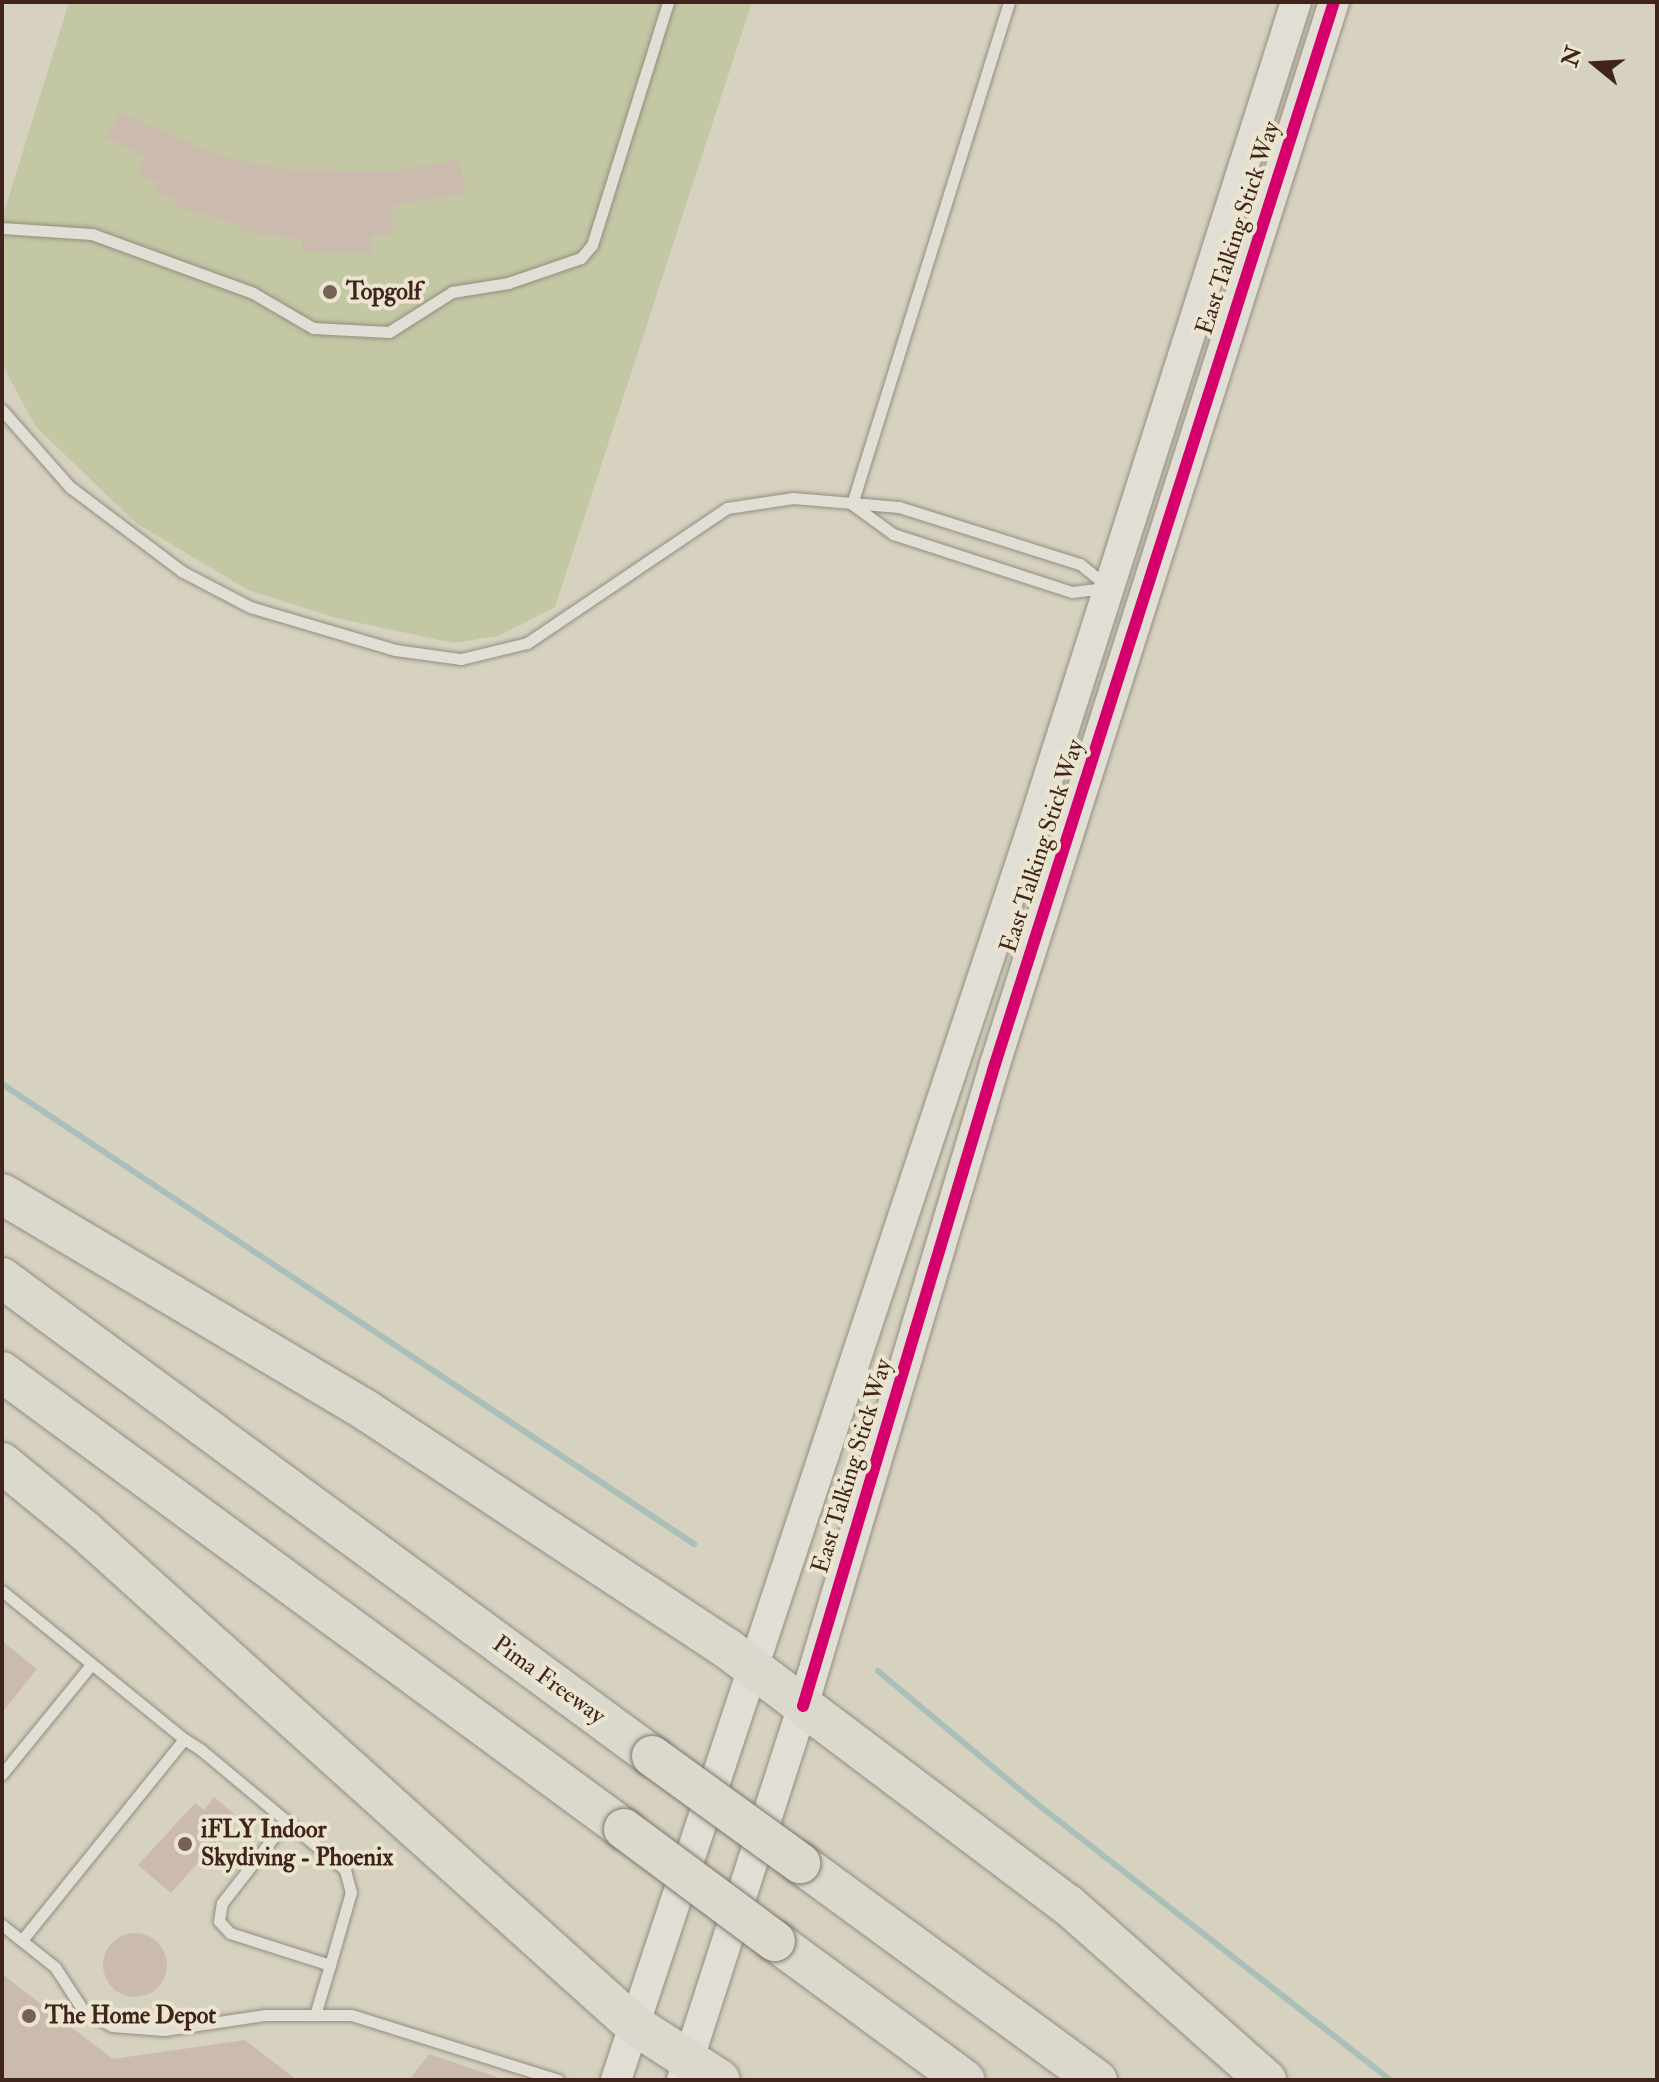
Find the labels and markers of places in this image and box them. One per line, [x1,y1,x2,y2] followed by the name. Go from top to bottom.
[346,278,422,306] place label: Topgolf
[321,283,339,301] marker: Topgolf
[201,1816,393,1872] place label: iFLY Indoor Skydiving - Phoenix
[176,1835,194,1853] marker: iFLY Indoor Skydiving - Phoenix
[45,2002,216,2030] place label: The Home Depot
[20,2007,38,2025] marker: The Home Depot

